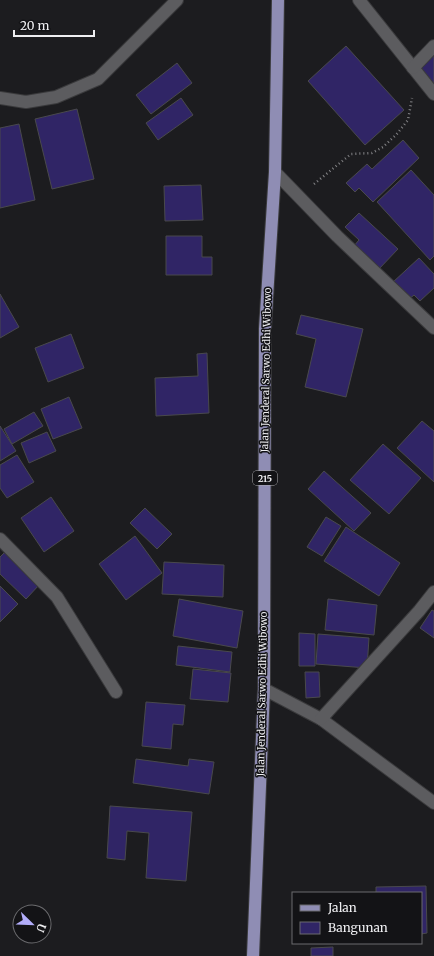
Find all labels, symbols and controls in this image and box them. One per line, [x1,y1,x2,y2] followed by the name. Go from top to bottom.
[14,12,94,38] scale bar
[20,18,49,33] text: 20 m
[258,287,274,454] street label: Jalan Jenderal Sarwo Edhi Wibowo
[253,471,277,485] road number: 215
[254,611,270,778] street label: Jalan Jenderal Sarwo Edhi Wibowo
[292,892,422,944] legend
[327,900,357,915] text: Jalan
[12,904,52,944] north arrow
[328,920,388,935] text: Bangunan
[33,921,49,935] text: U

